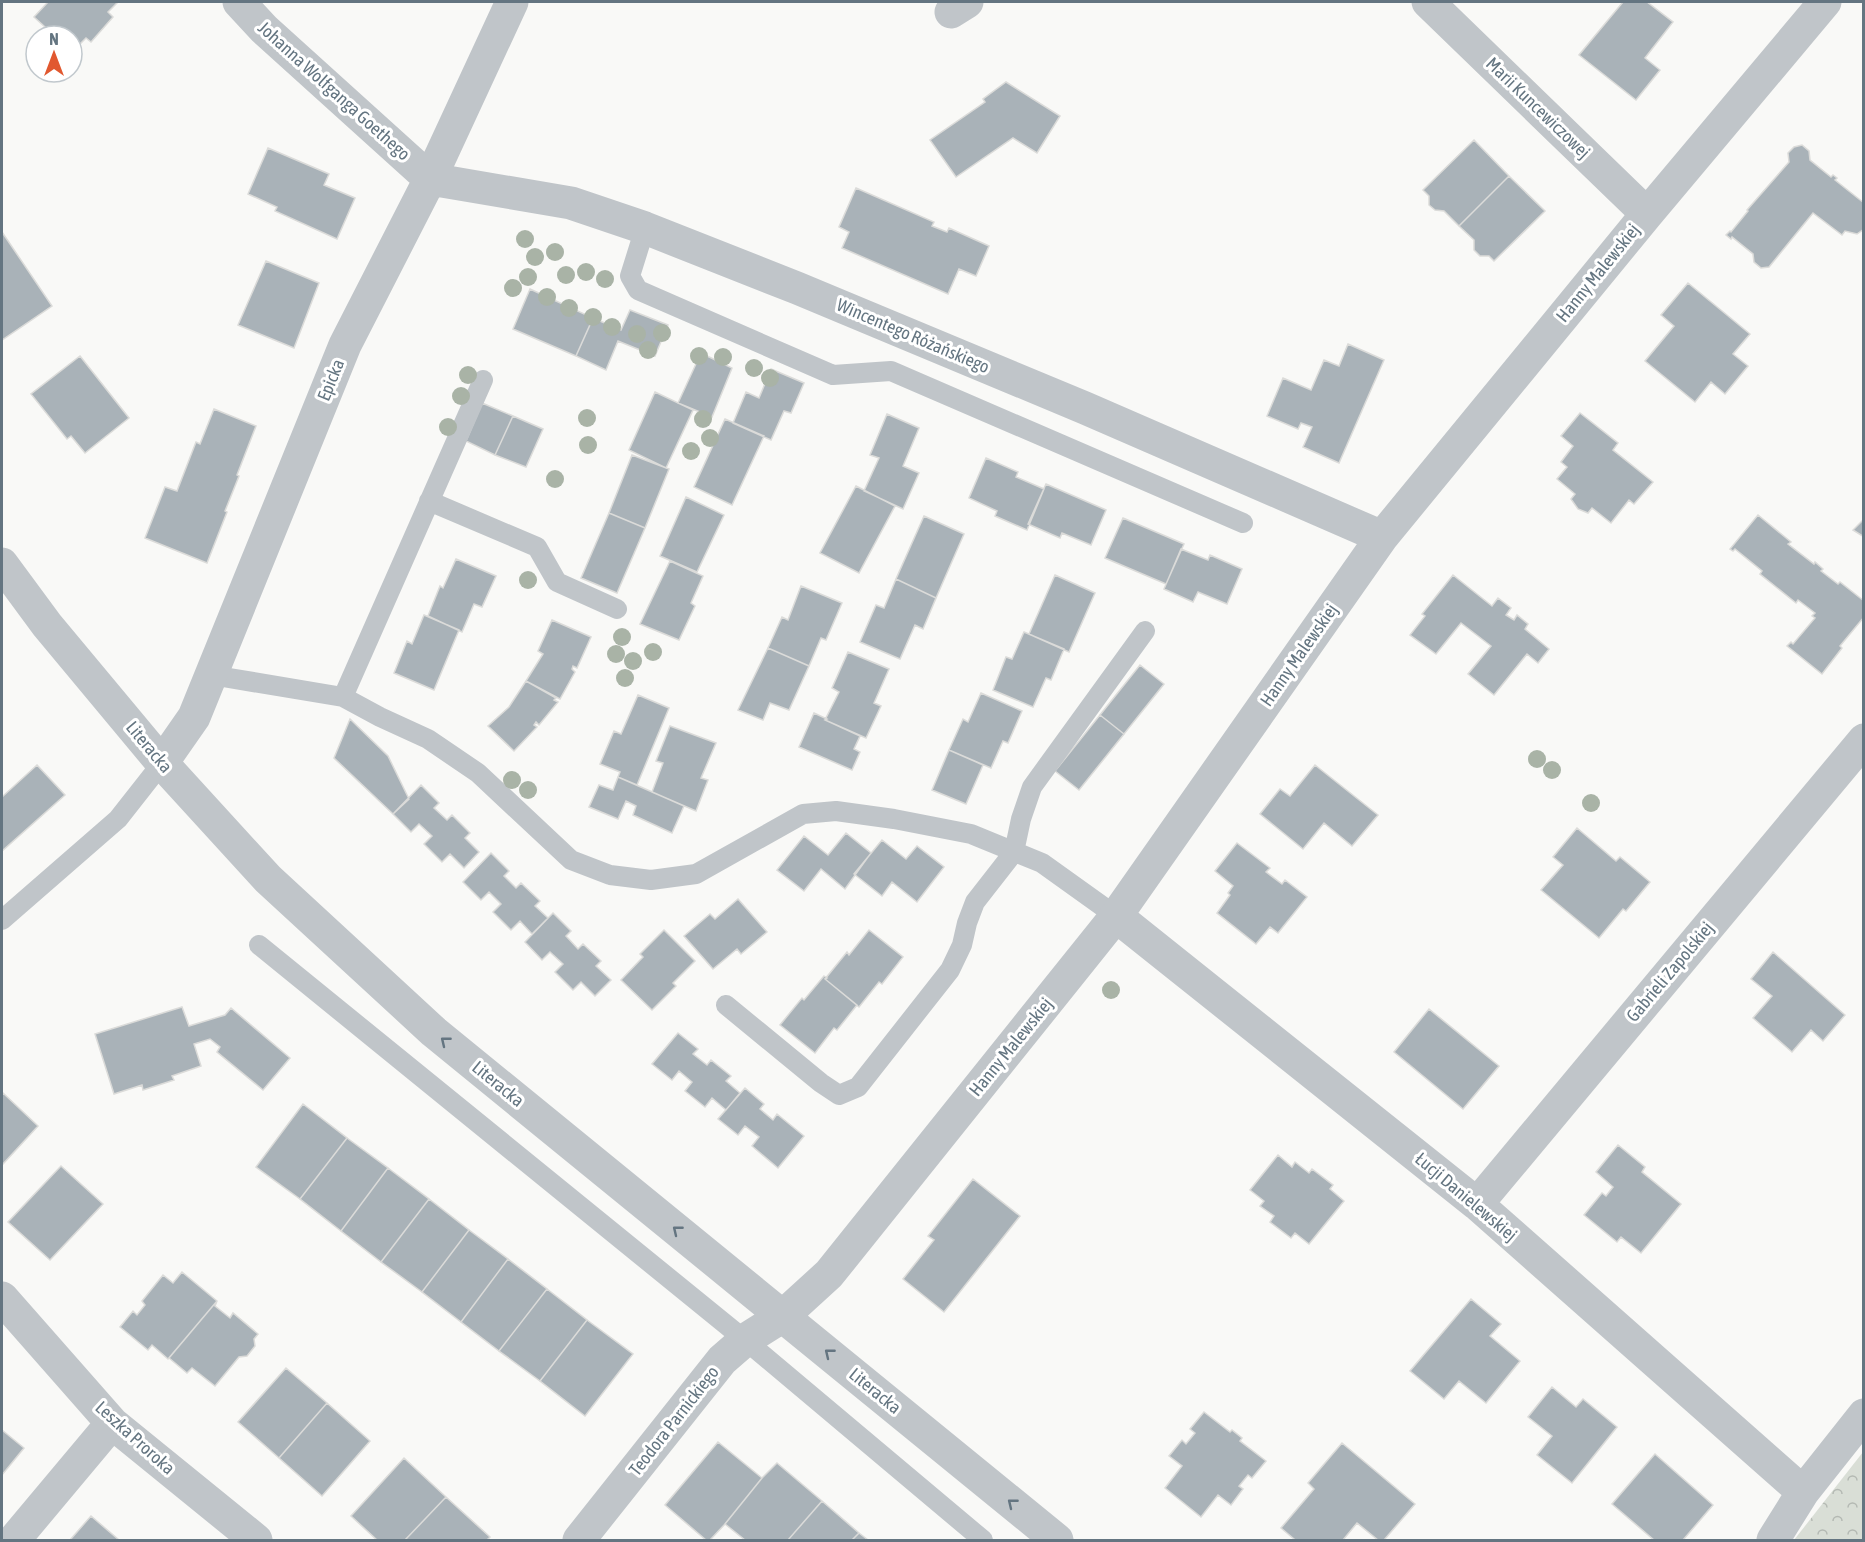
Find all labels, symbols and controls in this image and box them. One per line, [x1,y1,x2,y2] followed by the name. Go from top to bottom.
[254,17,415,164] street label: Johanna Wolfganga Goethego
[24,24,84,84] north arrow
[49,30,59,48] text: N
[1482,53,1595,163] street label: Marii Kuncewiczowej
[1552,219,1644,326] street label: Hanny Malewskiej
[834,294,993,377] street label: Wincentego Różańskiego
[313,356,348,404] street label: Epicka
[1256,599,1342,710] street label: Hanny Malewskiej
[122,717,177,777] street label: Literacka
[1622,917,1717,1026] street label: Gabrieli Zapolskiej
[965,993,1057,1100] street label: Hanny Malewskiej
[440,1037,451,1048] one-way arrow
[468,1056,528,1111] street label: Literacka
[1411,1148,1521,1245] street label: Łucji Danielewskiej
[673,1226,684,1237] one-way arrow
[824,1349,835,1360] one-way arrow
[624,1362,723,1480] street label: Teodora Parnickiego
[845,1363,905,1418] street label: Literacka
[91,1397,179,1479] street label: Leszka Proroka
[1008,1500,1019,1511] one-way arrow

